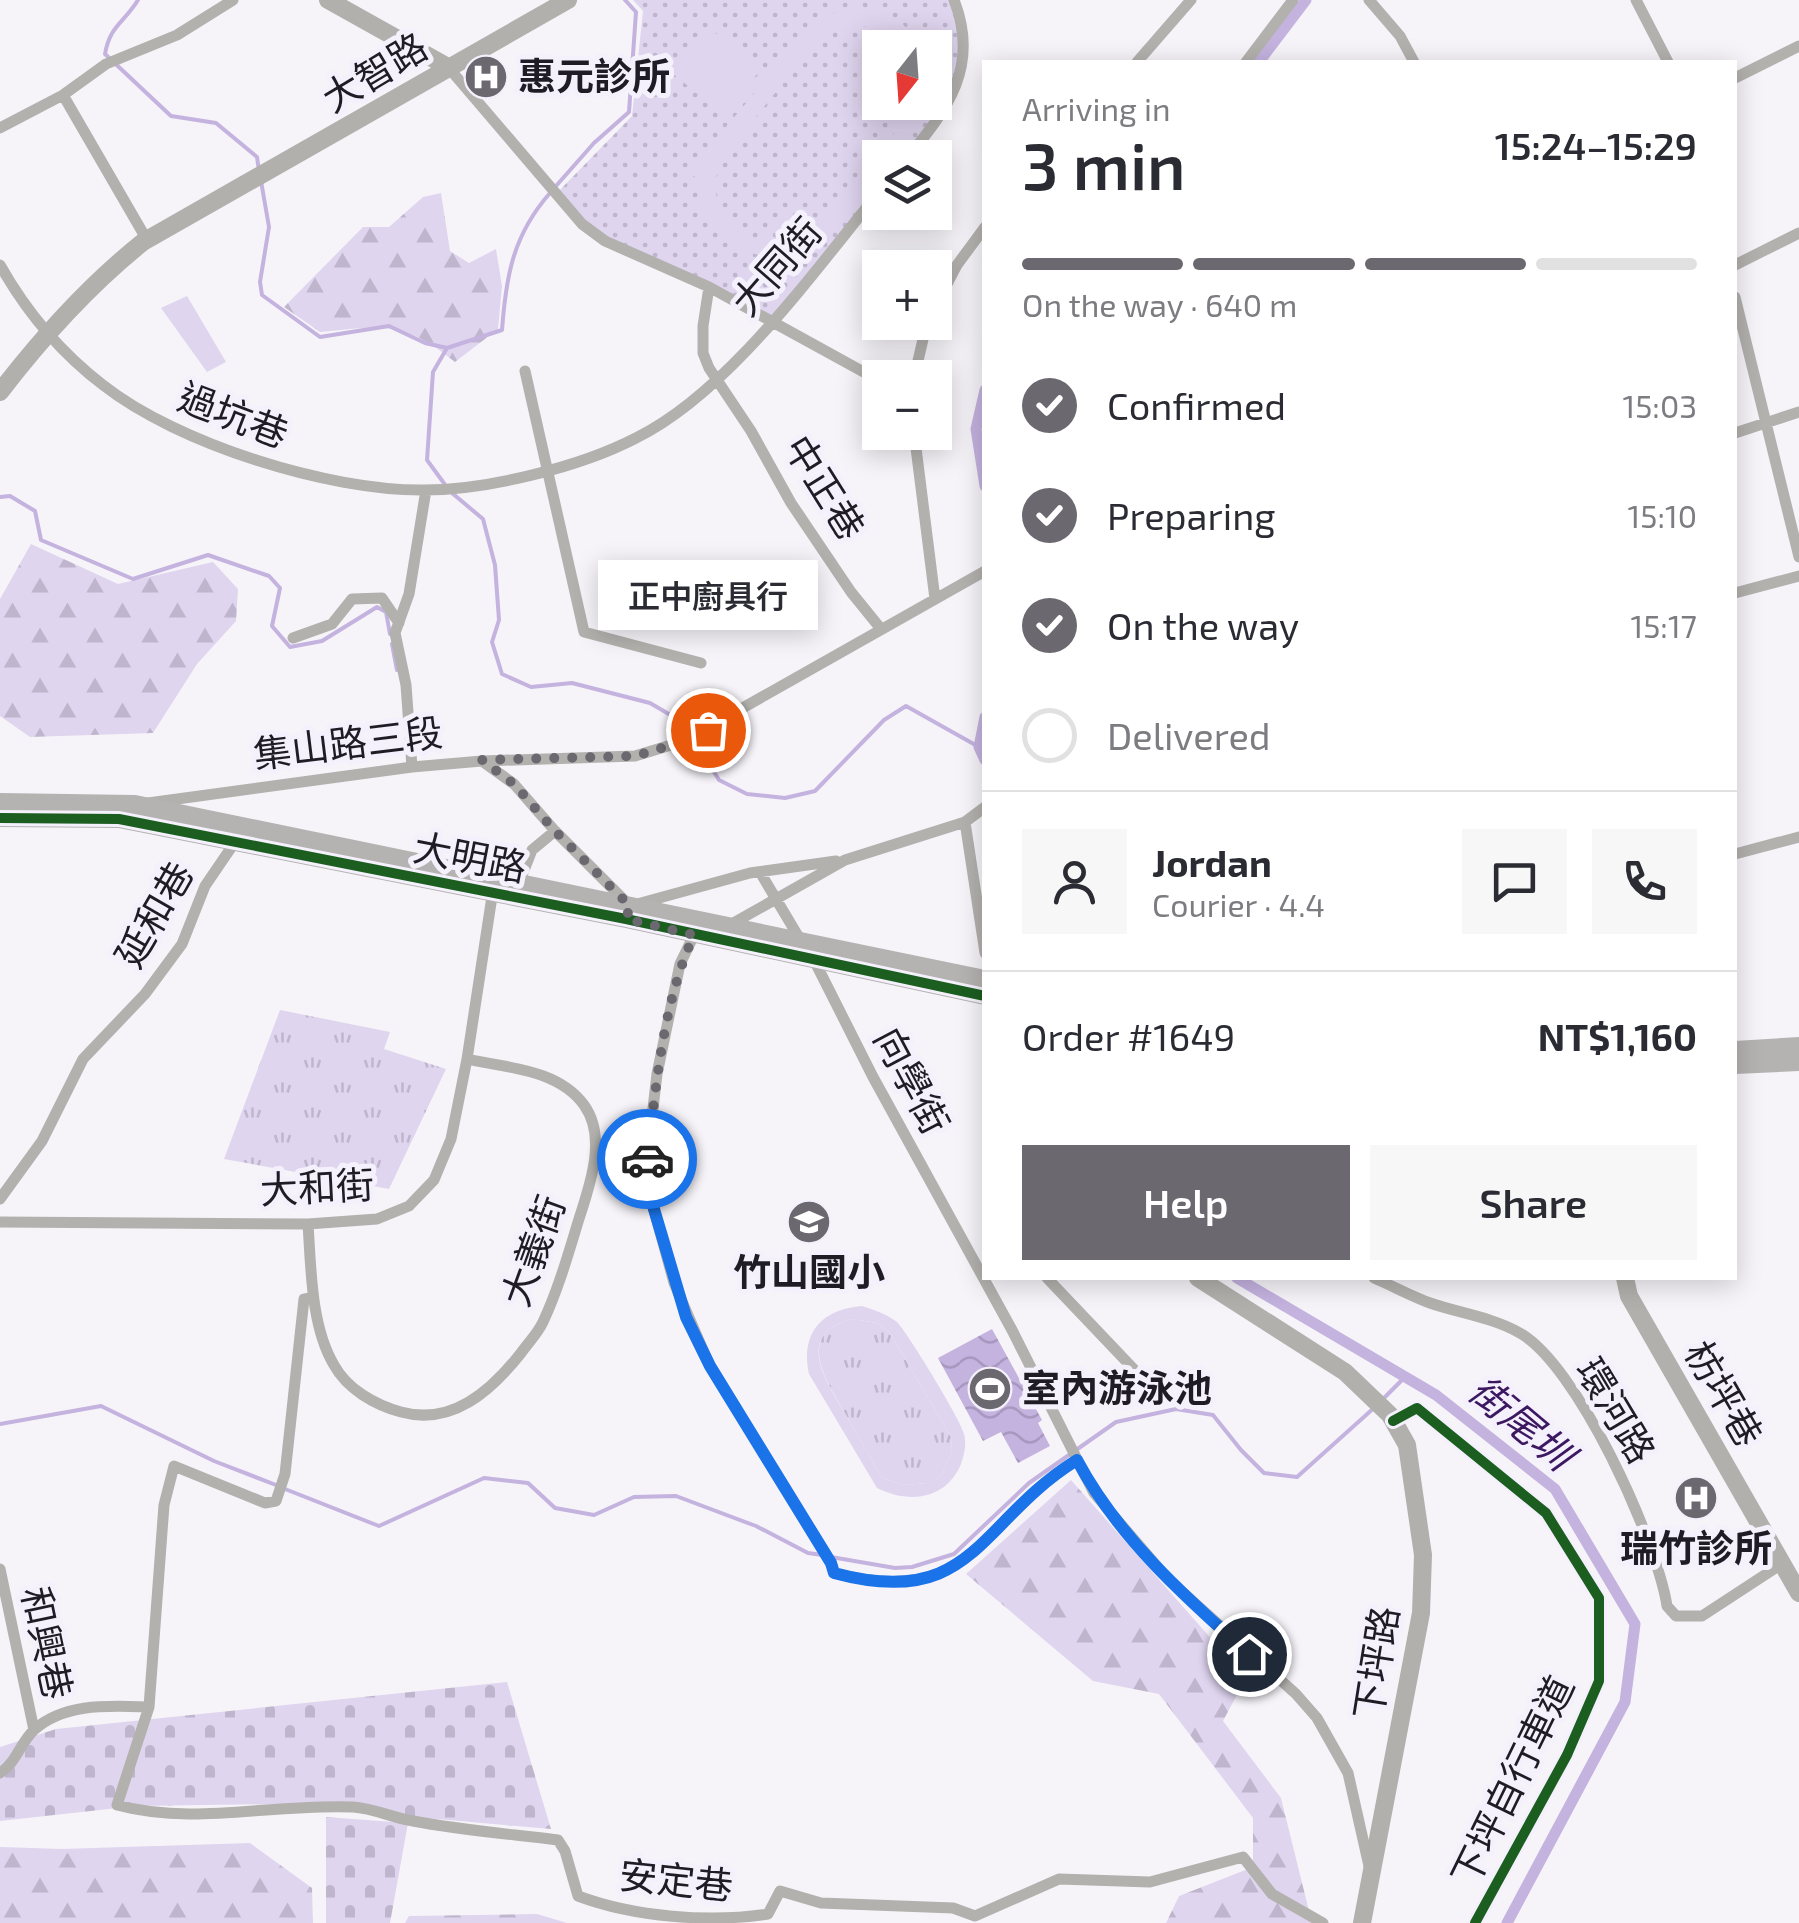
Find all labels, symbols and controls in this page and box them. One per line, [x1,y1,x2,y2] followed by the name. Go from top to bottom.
[313,22,435,120] street label: 大智路
[862,30,952,120] north arrow
[862,30,952,450] map controls
[518,52,670,98] place label: 惠元診所
[463,54,509,100] hospital icon: 惠元診所
[1022,89,1171,127] text: Arriving in
[1495,122,1697,168] text: 15:24–15:29
[1022,125,1186,203] text: 3 min
[862,140,952,230] button: layers
[721,208,830,324] street label: 大同街
[862,250,952,340] button: +
[1022,285,1297,323] text: On the way · 640 m
[862,360,952,450] button: −
[172,372,295,456] street label: 過坑巷
[1022,378,1077,433] icon: check
[1107,382,1286,428] text: Confirmed
[1622,386,1697,424] text: 15:03
[776,426,875,547] street label: 中正巷
[1022,488,1077,543] icon: check
[1107,492,1275,538] text: Preparing
[1628,496,1697,534] text: 15:10
[598,560,818,630] callout: 正中廚具行
[628,576,788,614] text: 正中廚具行
[1022,598,1077,653] icon: check
[1107,602,1299,648] text: On the way
[1630,606,1697,644] text: 15:17
[666,688,751,773] pin
[681,703,736,758] icon: bag
[251,708,445,776] street label: 集山路三段
[1107,712,1271,758] text: Delivered
[410,823,531,889] street label: 大明路
[1022,829,1127,934] button: person
[1462,829,1567,934] button: chat
[1592,829,1697,934] button: phone
[1152,839,1272,885] text: Jordan
[105,853,202,975] street label: 延和巷
[1152,885,1325,923] text: Courier · 4.4
[1022,1013,1235,1059] text: Order #1649
[1538,1013,1697,1059] text: NT$1,160
[866,1019,960,1141] street label: 向學街
[597,1109,697,1209] courier
[620,1132,675,1187] icon: car
[1022,1145,1350,1260] button: Help
[1370,1145,1697,1260] button: Share
[259,1160,375,1212] street label: 大和街
[491,1189,573,1312] street label: 大義街
[786,1199,832,1245] school or university icon: 竹山國小
[733,1248,885,1294] place label: 竹山國小
[1676,1332,1773,1454] street label: 枋坪巷
[1568,1349,1666,1471] street label: 環河路
[1022,1364,1212,1410] place label: 室內游泳池
[1461,1365,1588,1482] water label: 街尾圳
[967,1366,1013,1412] sports icon: 室內游泳池
[1673,1475,1719,1521] hospital icon: 瑞竹診所
[1620,1524,1772,1570] place label: 瑞竹診所
[14,1582,82,1703] street label: 和興巷
[1343,1603,1407,1723] street label: 下坪路
[1207,1612,1292,1697] pin
[1222,1627,1277,1682] icon: home
[1441,1668,1582,1893] street label: 下坪自行車道
[617,1850,735,1908] street label: 安定巷

